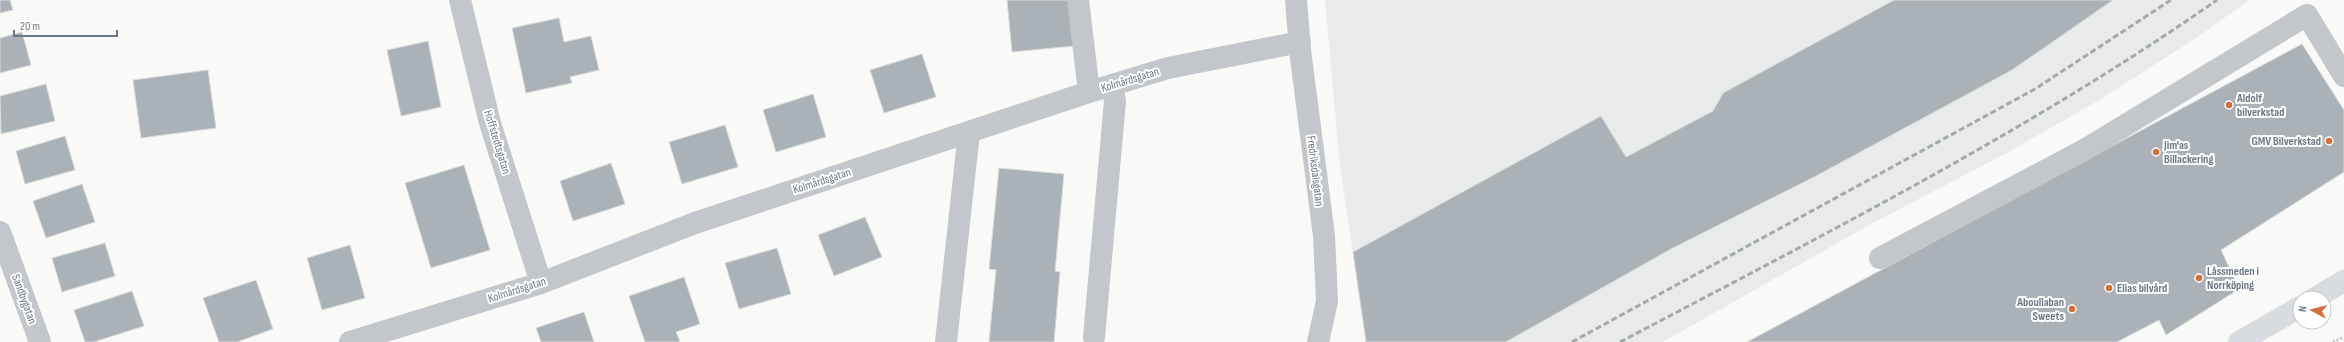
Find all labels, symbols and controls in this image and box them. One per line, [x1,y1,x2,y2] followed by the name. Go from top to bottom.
[14,12,117,38] scale bar
[20,19,40,34] text: 20 m
[1099,64,1161,96] street label: Kolmårdsgatan
[2236,91,2284,120] place label: Aldolf bilverkstad
[2224,100,2234,110] marker: Aldolf bilverkstad
[480,108,514,176] street label: Hoffstedtsgatan
[2251,134,2321,149] place label: GMV Bilverkstad
[1303,135,1327,207] street label: Fredriksdalsgatan
[2324,136,2334,146] marker: GMV Bilverkstad
[2163,138,2213,167] place label: Jim'as Billackering
[2151,147,2161,157] marker: Jim'as Billackering
[791,165,853,197] street label: Kolmårdsgatan
[2207,264,2259,293] place label: Låssmeden i Norrköping
[8,272,40,326] street label: Sandbygatan
[2194,273,2204,283] marker: Låssmeden i Norrköping
[486,274,548,306] street label: Kolmårdsgatan
[2117,281,2167,296] place label: Elias bilvård
[2104,283,2114,293] marker: Elias bilvård
[2292,290,2332,330] north arrow
[2016,295,2064,324] place label: Aboullaban Sweets
[2067,304,2077,314] marker: Aboullaban Sweets
[2296,305,2309,313] text: N

